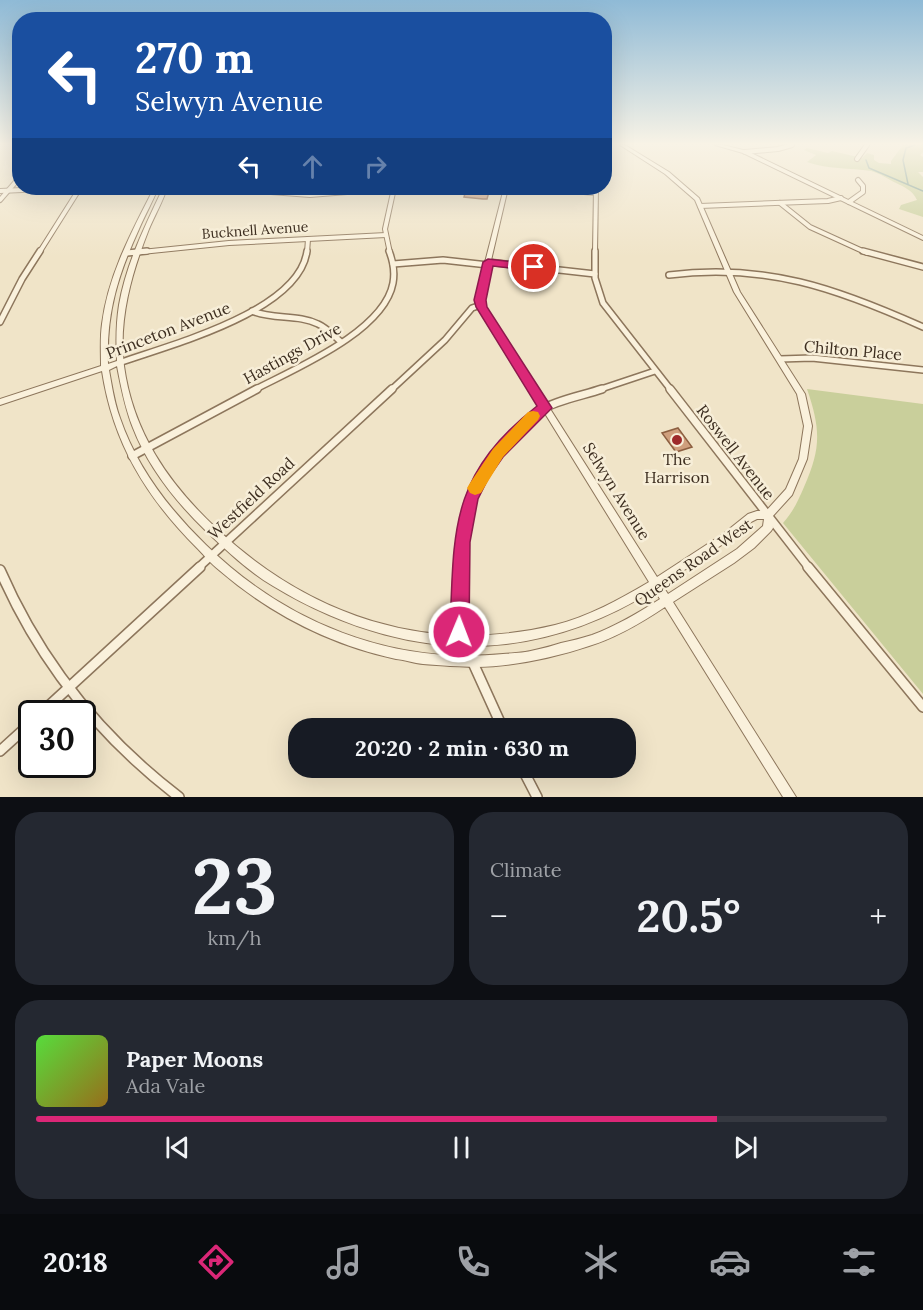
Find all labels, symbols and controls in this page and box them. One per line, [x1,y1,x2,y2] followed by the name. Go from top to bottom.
[135,31,253,85] text: 270 m
[36,36,114,114] icon: left
[135,84,323,118] text: Selwyn Avenue
[233,150,266,183] icon: left
[296,150,329,183] icon: ahead
[359,150,392,183] icon: right
[201,217,309,243] street label: Bucknell Avenue
[508,241,559,292] pin
[517,250,550,283] icon: arrive
[103,297,233,363] street label: Princeton Avenue
[240,318,345,388] street label: Hastings Drive
[803,336,903,364] street label: Chilton Place
[693,400,780,504] street label: Roswell Avenue
[670,433,684,447] marker: The Harrison
[579,438,655,544] street label: Selwyn Avenue
[644,449,710,487] place label: The Harrison
[203,452,299,543] street label: Westfield Road
[630,513,757,610] street label: Queens Road West
[427,600,491,664] position arrow
[18,700,96,778] speed limit sign: 30
[355,734,569,762] text: 20:20 · 2 min · 630 m
[192,836,277,935] text: 23
[490,857,562,882] text: Climate
[637,887,740,944] text: 20.5°
[490,895,508,937] text: −
[869,895,887,937] text: +
[207,925,262,950] text: km/h
[126,1045,263,1073] text: Paper Moons
[126,1073,205,1098] text: Ada Vale
[161,1131,194,1164] icon: previous
[445,1131,478,1164] icon: pause
[729,1131,762,1164] icon: next
[195,1241,237,1283] icon: directions
[323,1241,365,1283] icon: music
[452,1241,494,1283] icon: phone
[580,1241,622,1283] icon: climate
[709,1241,751,1283] icon: car
[838,1241,880,1283] icon: filters
[43,1245,108,1279] text: 20:18

